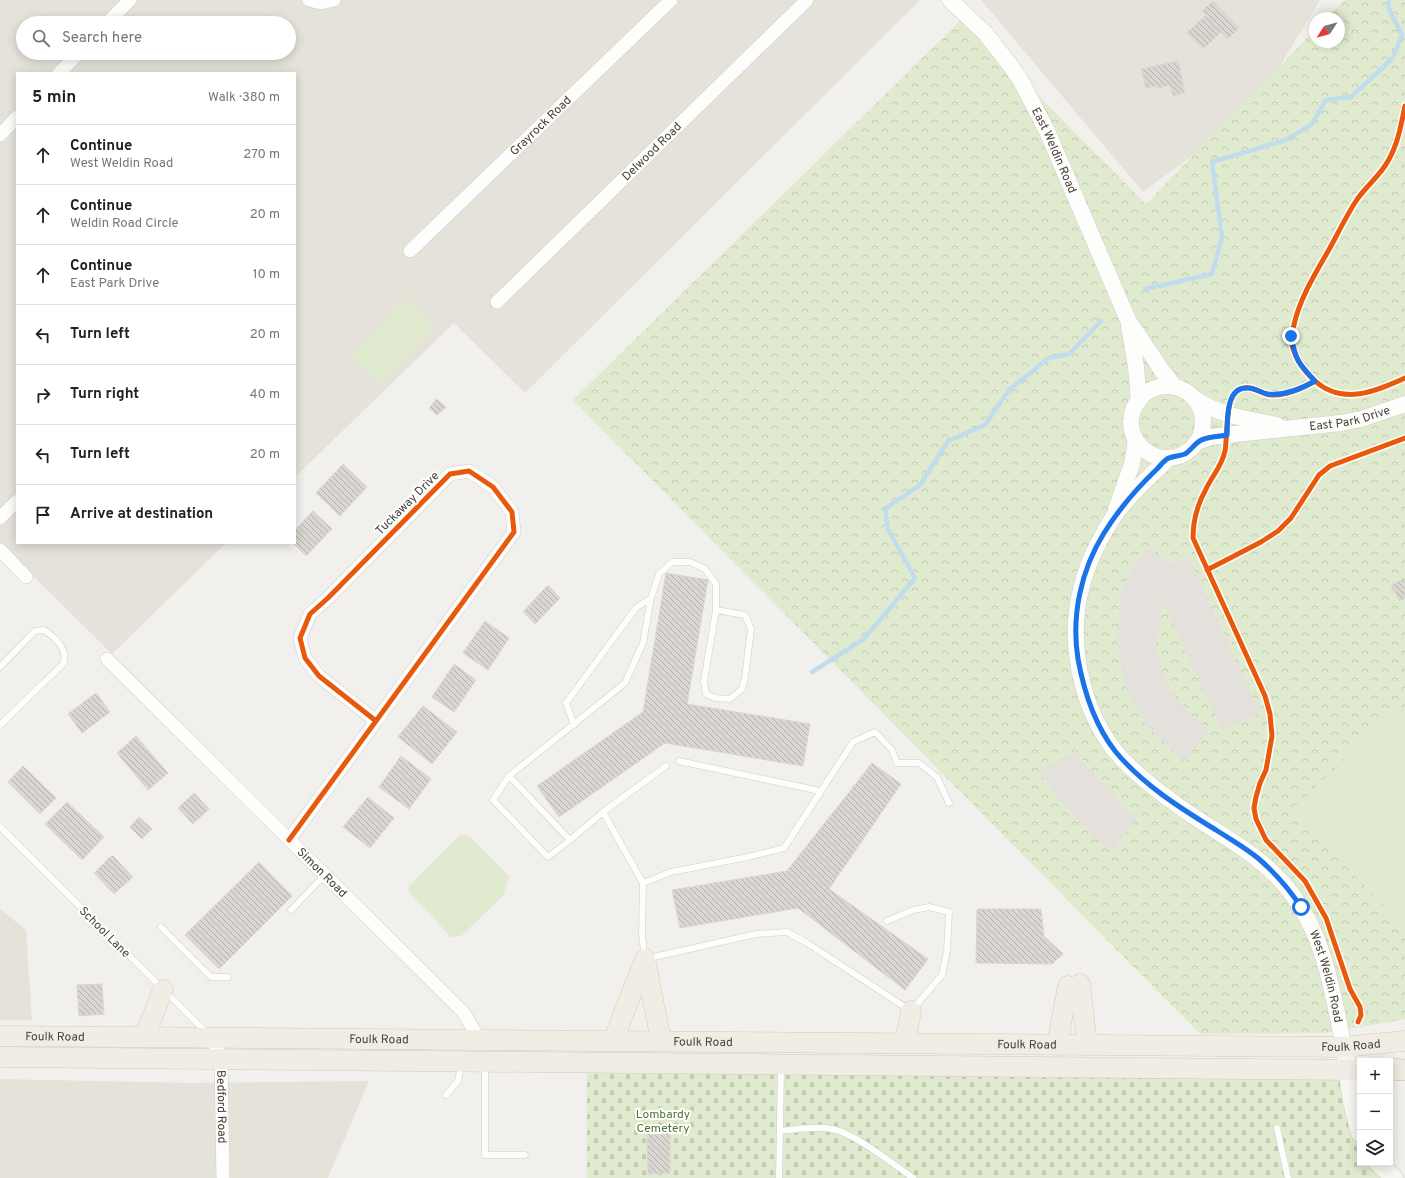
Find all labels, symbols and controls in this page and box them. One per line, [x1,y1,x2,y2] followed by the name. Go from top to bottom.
[1309,12,1345,48] north arrow
[16,16,296,60] search box
[30,27,52,49] icon: search
[62,29,142,48] text: Search here
[32,87,76,109] text: 5 min
[208,90,280,106] text: Walk · 380 m
[507,93,575,160] street label: Grayrock Road
[1027,105,1080,196] street label: East Weldin Road
[619,119,686,185] street label: Delwood Road
[70,137,132,156] text: Continue
[32,144,54,166] icon: ahead
[243,147,280,163] text: 270 m
[70,156,173,172] text: West Weldin Road
[70,197,132,216] text: Continue
[32,204,54,226] icon: ahead
[250,207,280,223] text: 20 m
[70,216,179,232] text: Weldin Road Circle
[70,257,132,276] text: Continue
[32,264,54,286] icon: ahead
[253,267,280,283] text: 10 m
[70,276,159,292] text: East Park Drive
[32,324,54,346] icon: left
[70,325,130,344] text: Turn left
[250,327,280,343] text: 20 m
[1282,327,1300,345] route end
[32,384,54,406] icon: right
[70,385,139,404] text: Turn right
[250,387,280,403] text: 40 m
[1309,403,1392,435] street label: East Park Drive
[32,444,54,466] icon: left
[70,445,130,464] text: Turn left
[250,447,280,463] text: 20 m
[372,468,443,539] street label: Tuckaway Drive
[32,504,54,526] icon: arrive
[70,505,213,524] text: Arrive at destination
[293,845,350,902] street label: Simon Road
[1292,898,1310,916] route start
[75,904,133,962] street label: School Lane
[1305,928,1346,1024] street label: West Weldin Road
[25,1029,85,1046] street label: Foulk Road
[349,1032,409,1048] street label: Foulk Road
[673,1035,733,1051] street label: Foulk Road
[1321,1036,1381,1056] street label: Foulk Road
[997,1037,1057,1054] street label: Foulk Road
[1357,1058,1393,1166] map controls
[1357,1058,1393,1094] button: +
[212,1070,229,1144] street label: Bedford Road
[1357,1094,1393,1130] button: −
[636,1107,690,1137] park label: Lombardy Cemetery
[1357,1130,1393,1166] button: layers

